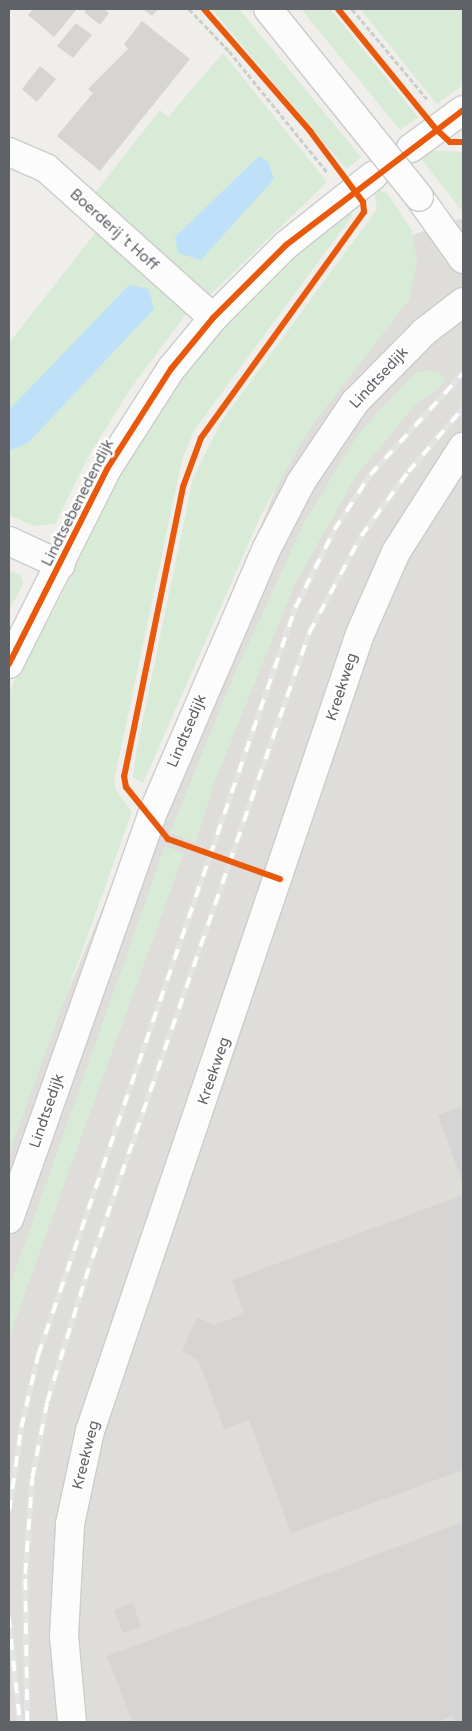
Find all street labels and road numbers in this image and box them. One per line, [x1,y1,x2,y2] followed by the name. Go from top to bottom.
[66,185,162,275] street label: Boerderij 't Hoff
[346,343,412,413] street label: Lindtsedijk
[38,436,118,570] street label: Lindtsebenedendijk
[323,651,361,723] street label: Kreekweg
[164,692,210,770] street label: Lindtsedijk
[194,1035,234,1107] street label: Kreekweg
[26,1071,68,1151] street label: Lindtsedijk
[69,1419,103,1491] street label: Kreekweg

